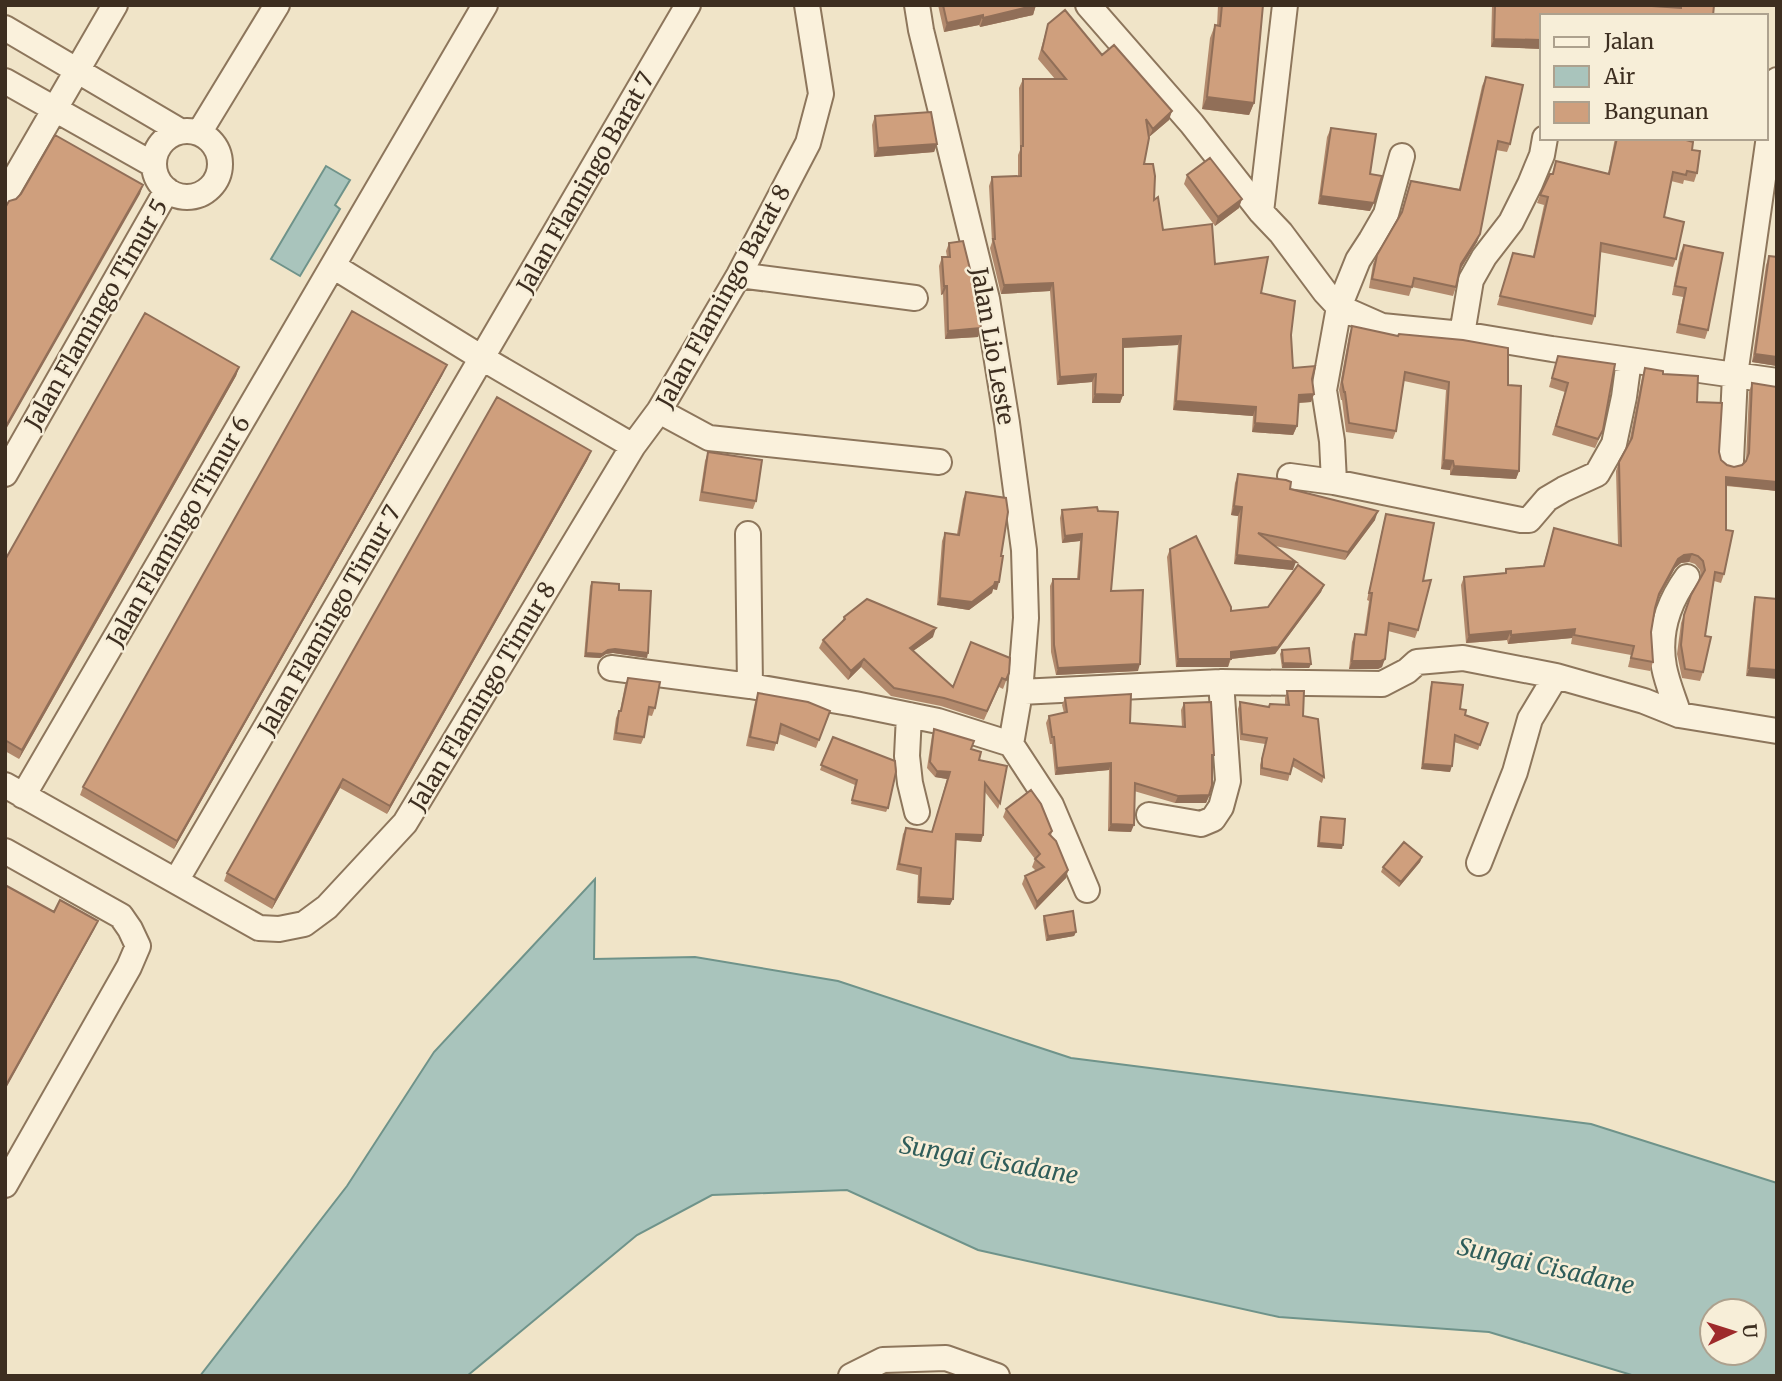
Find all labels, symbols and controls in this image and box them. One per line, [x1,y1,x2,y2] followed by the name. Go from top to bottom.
[1540,14,1768,140] legend
[1603,28,1654,55] text: Jalan
[1603,63,1635,90] text: Air
[509,67,660,298] street label: Jalan Flamingo Barat 7
[1604,98,1709,125] text: Bangunan
[649,179,796,413] street label: Jalan Flamingo Barat 8
[18,194,174,435] street label: Jalan Flamingo Timur 5
[965,264,1021,427] street label: Jalan Lio Leste
[100,410,256,652] street label: Jalan Flamingo Timur 6
[251,500,407,741] street label: Jalan Flamingo Timur 7
[402,577,562,816] street label: Jalan Flamingo Timur 8
[897,1129,1081,1191] water label: Sungai Cisadane
[1454,1231,1638,1301] water label: Sungai Cisadane
[1698,1297,1768,1367] north arrow
[1737,1323,1762,1339] text: U

